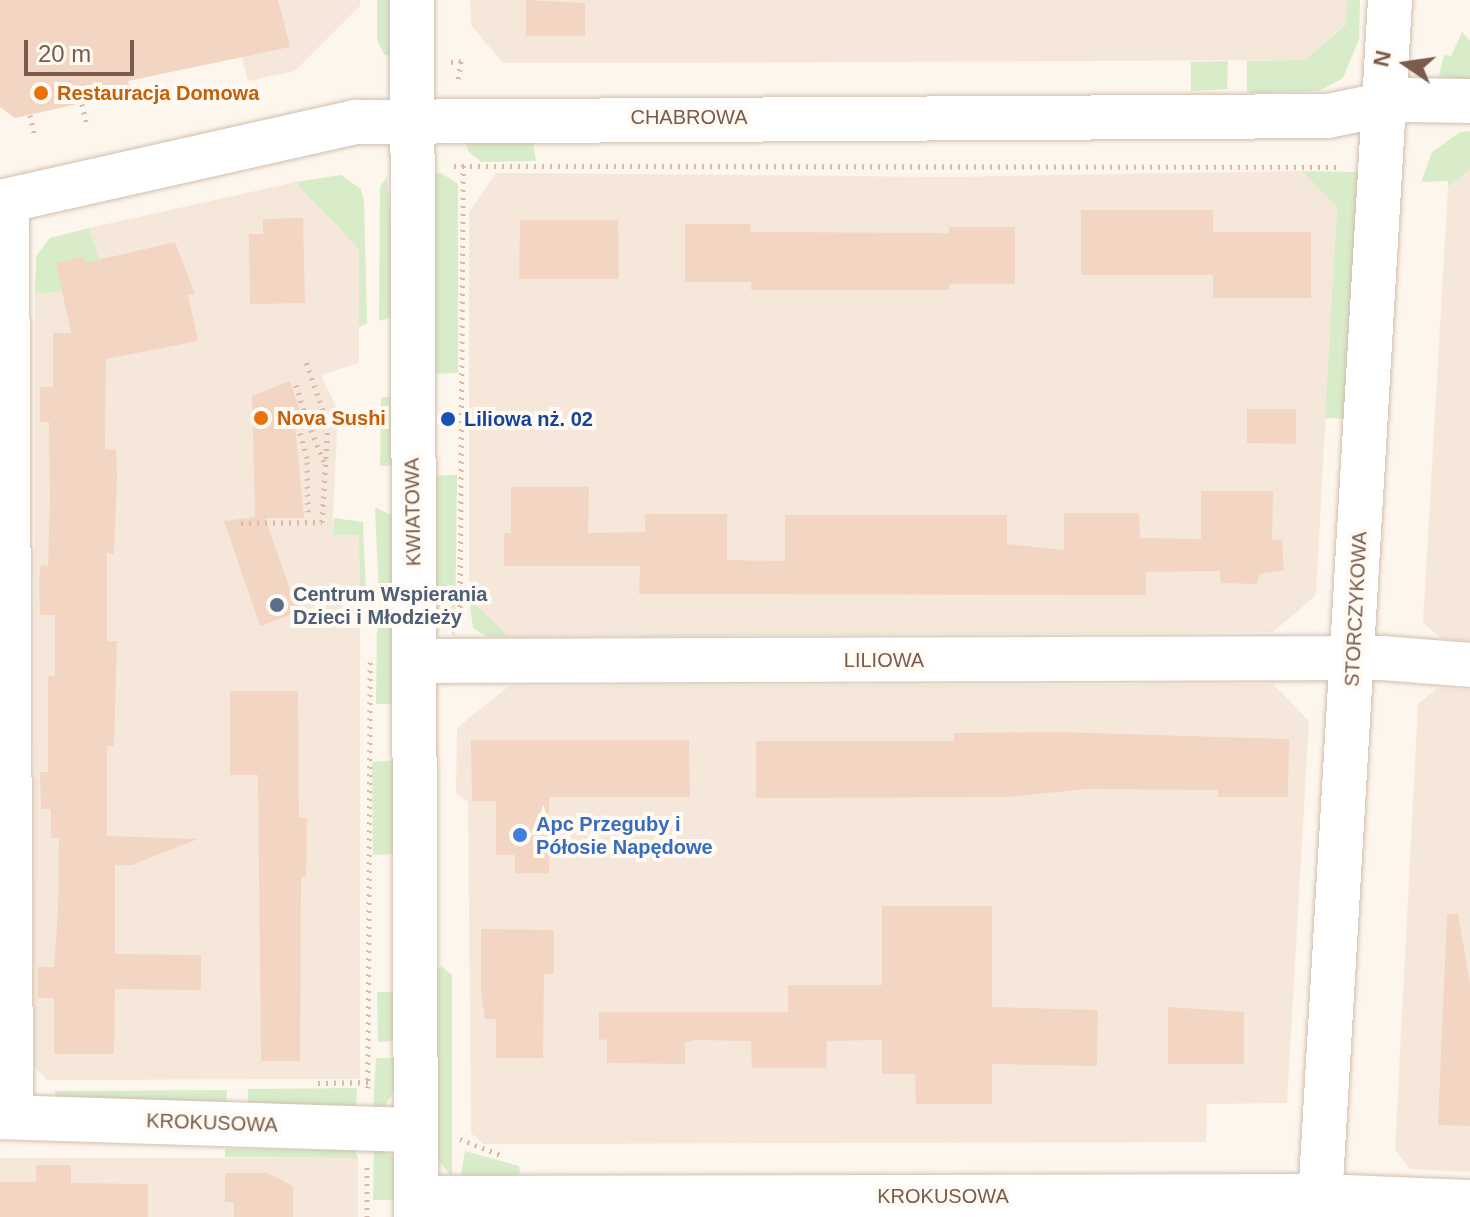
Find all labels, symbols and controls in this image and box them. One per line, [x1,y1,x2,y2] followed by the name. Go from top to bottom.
[28,24,138,74] scale bar
[1366,24,1446,104] north arrow
[38,40,91,67] text: 20 m
[1368,48,1396,69] text: N
[57,81,259,105] place label: Restauracja Domowa
[32,84,50,102] marker: Restauracja Domowa
[630,105,748,129] street label: CHABROWA
[277,406,386,430] place label: Nova Sushi
[464,407,593,431] place label: Liliowa nż. 02
[252,409,270,427] marker: Nova Sushi
[439,410,457,428] marker: Liliowa nż. 02
[400,458,426,566] street label: KWIATOWA
[1340,531,1372,687] street label: STORCZYKOWA
[293,582,487,629] place label: Centrum Wspierania Dzieci i Młodzieży
[268,596,286,614] marker: Centrum Wspierania Dzieci i Młodzieży
[844,648,924,672] street label: LILIOWA
[536,812,713,859] place label: Apc Przeguby i Półosie Napędowe
[511,826,529,844] marker: Apc Przeguby i Półosie Napędowe
[146,1109,278,1137] street label: KROKUSOWA
[877,1184,1009,1208] street label: KROKUSOWA

